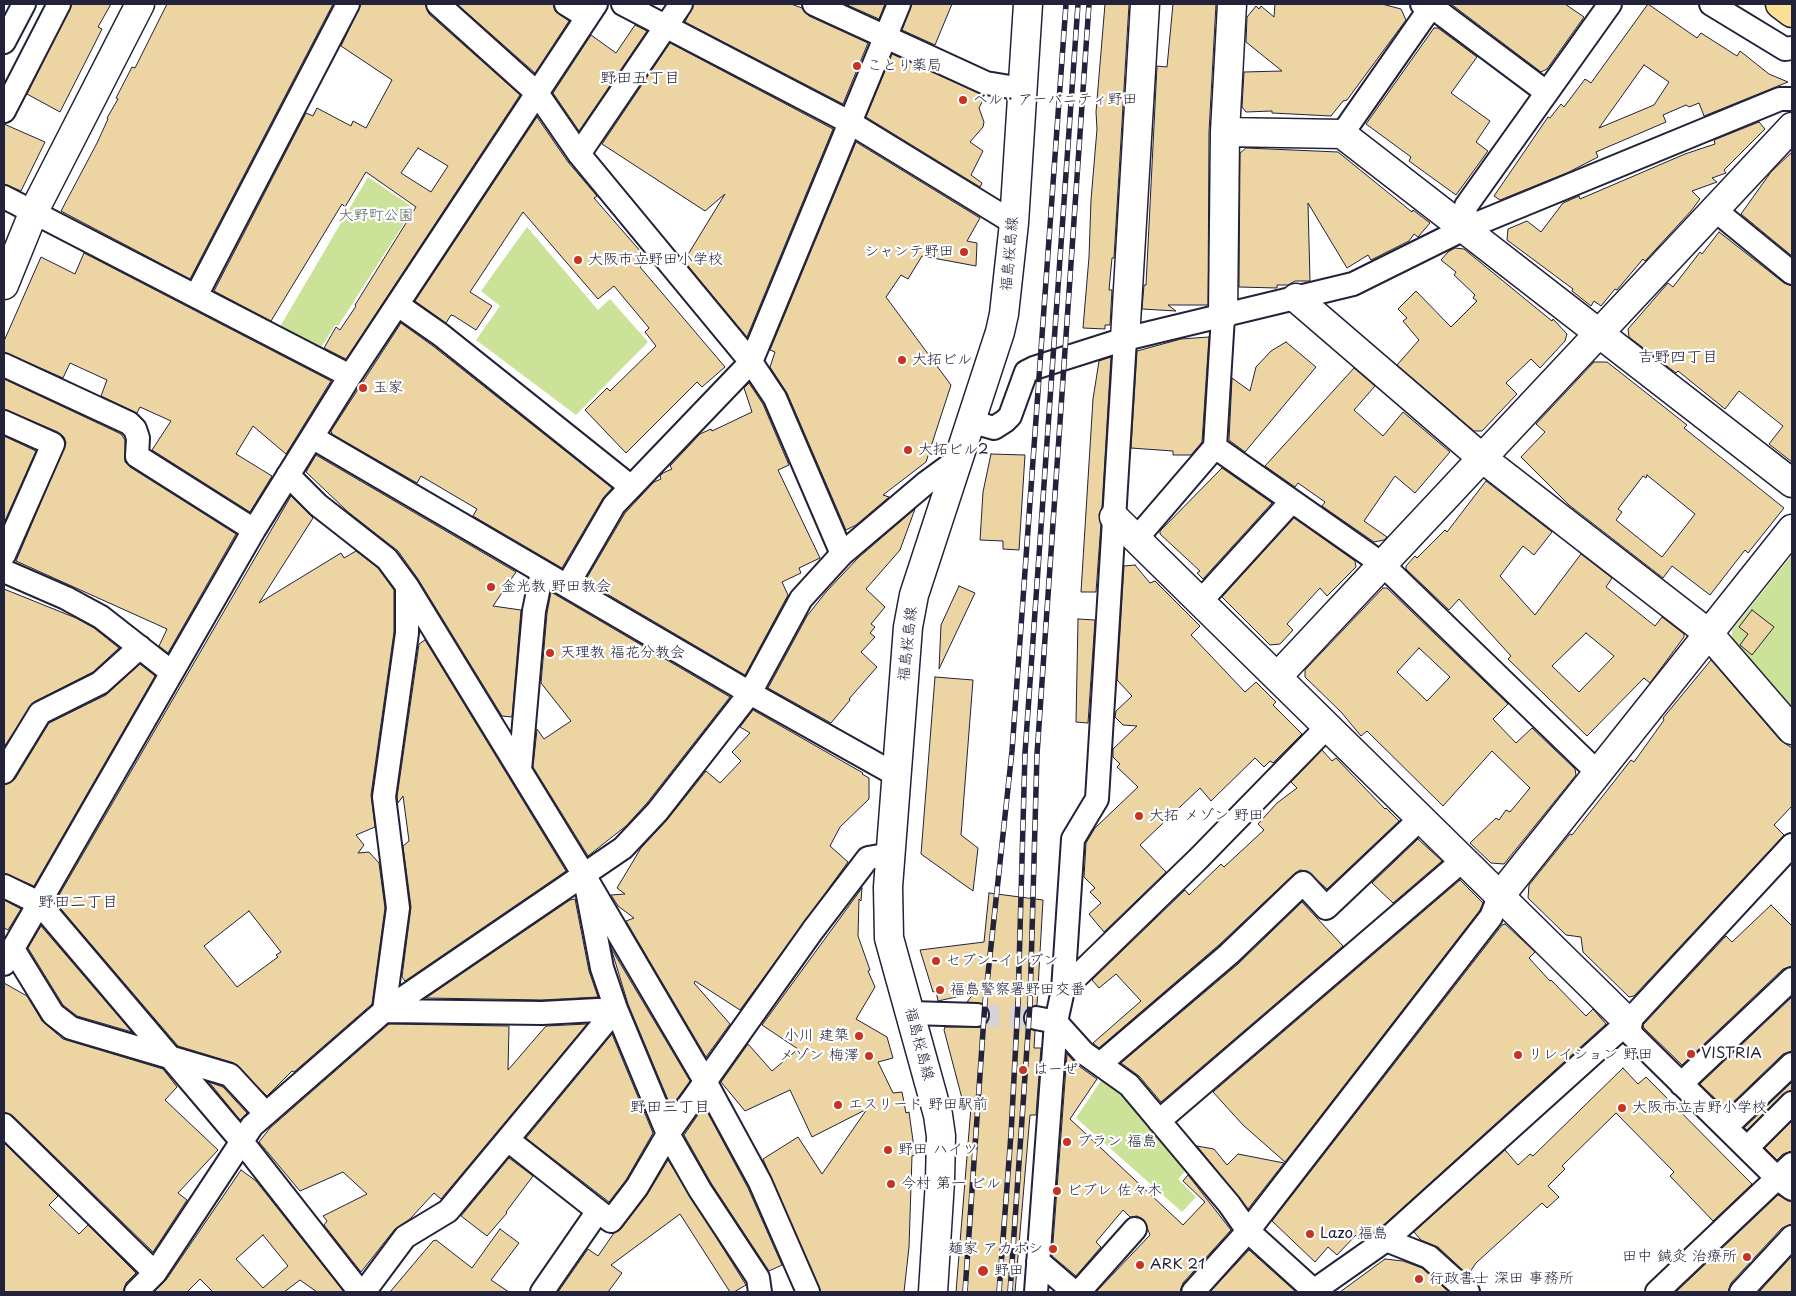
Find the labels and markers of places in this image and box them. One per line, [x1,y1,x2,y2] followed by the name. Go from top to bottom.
[867,57,942,75] place label: ことり薬局
[851,60,863,72] marker: ことり薬局
[973,91,1137,109] place label: ベル・アーバニティ野田
[957,94,969,106] marker: ベル・アーバニティ野田
[864,243,954,261] place label: シャンテ野田
[958,246,970,258] marker: シャンテ野田
[588,251,723,269] place label: 大阪市立野田小学校
[572,254,584,266] marker: 大阪市立野田小学校
[912,351,972,369] place label: 大拓ビル
[896,354,908,366] marker: 大拓ビル
[373,379,403,397] place label: 玉家
[357,382,369,394] marker: 玉家
[918,441,989,459] place label: 大拓ビル2
[902,444,914,456] marker: 大拓ビル2
[501,578,611,596] place label: 金光教 野田教会
[485,581,497,593] marker: 金光教 野田教会
[560,644,685,662] place label: 天理教 福花分教会
[544,647,556,659] marker: 天理教 福花分教会
[1149,807,1264,825] place label: 大拓 メゾン 野田
[1133,810,1145,822] marker: 大拓 メゾン 野田
[946,952,1058,970] place label: セブン-イレブン
[930,955,942,967] marker: セブン-イレブン
[950,981,1085,999] place label: 福島警察署野田交番
[934,984,946,996] marker: 福島警察署野田交番
[784,1027,849,1045] place label: 小川 建築
[853,1030,865,1042] marker: 小川 建築
[1701,1045,1762,1063] place label: VISTRIA
[1528,1046,1653,1064] place label: リレイション 野田
[779,1047,859,1065] place label: メゾン 梅澤
[1685,1048,1697,1060] marker: VISTRIA
[1512,1049,1524,1061] marker: リレイション 野田
[863,1050,875,1062] marker: メゾン 梅澤
[1033,1061,1078,1079] place label: はーぜ
[1017,1064,1029,1076] marker: はーぜ
[848,1096,988,1114] place label: エスリード 野田駅前
[832,1099,844,1111] marker: エスリード 野田駅前
[1632,1099,1767,1117] place label: 大阪市立吉野小学校
[1616,1102,1628,1114] marker: 大阪市立吉野小学校
[1077,1133,1157,1151] place label: ブラン 福島
[1061,1136,1073,1148] marker: ブラン 福島
[898,1141,978,1159] place label: 野田 ハイツ
[882,1144,894,1156] marker: 野田 ハイツ
[901,1175,1001,1193] place label: 今村 第一 ビル
[885,1178,897,1190] marker: 今村 第一 ビル
[1067,1182,1162,1200] place label: ビブレ 佐々木
[1051,1185,1063,1197] marker: ビブレ 佐々木
[1320,1225,1388,1243] place label: Lazo 福島
[1304,1228,1316,1240] marker: Lazo 福島
[948,1240,1043,1258] place label: 麺家 アカボシ
[1047,1243,1059,1255] marker: 麺家 アカボシ
[1622,1248,1737,1266] place label: 田中 鍼灸 治療所
[1741,1251,1753,1263] marker: 田中 鍼灸 治療所
[1150,1256,1205,1274] place label: ARK 21
[1134,1259,1146,1271] marker: ARK 21
[994,1262,1024,1280] place label: 野田
[976,1264,990,1278] marker: 野田
[1429,1270,1574,1288] place label: 行政書士 深田 事務所
[1413,1273,1425,1285] marker: 行政書士 深田 事務所

